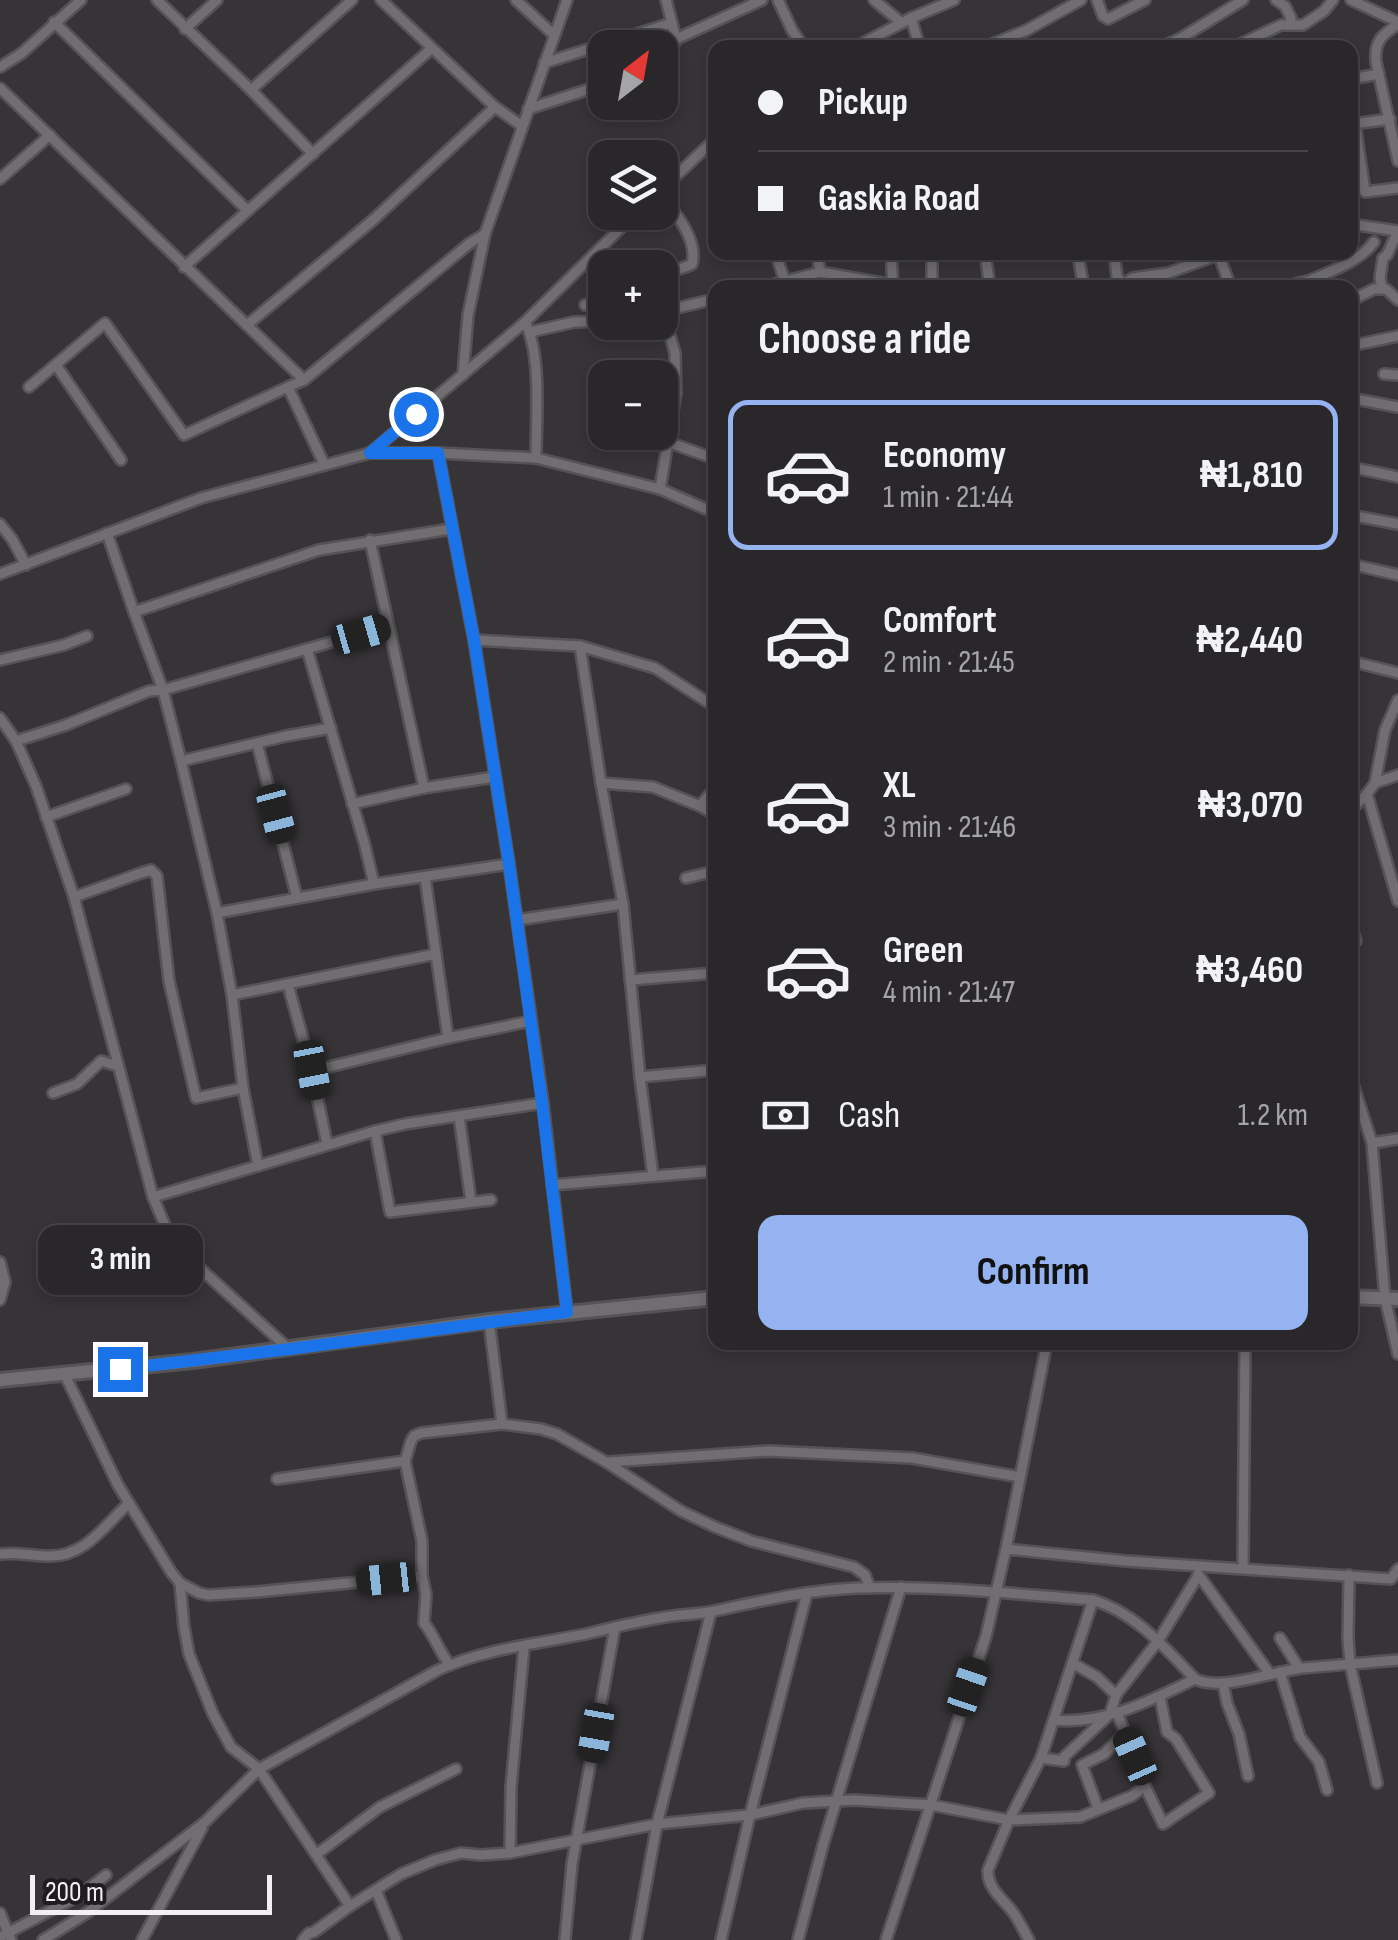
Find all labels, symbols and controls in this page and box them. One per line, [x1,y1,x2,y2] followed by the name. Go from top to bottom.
[588,30,678,120] north arrow
[588,30,678,450] map controls
[818,80,908,125] text: Pickup
[588,140,678,230] button: layers
[818,176,980,221] text: Gaskia Road
[588,250,678,340] button: +
[758,312,971,367] text: Choose a ride
[588,360,678,450] button: −
[394,392,439,437] route start
[763,430,853,520] icon: car
[883,433,1006,478] text: Economy
[1200,453,1303,498] text: ₦1,810
[883,478,1013,517] text: 1 min · 21:44
[763,595,853,685] icon: car
[883,598,997,643] text: Comfort
[328,611,394,657] car
[1196,618,1303,663] text: ₦2,440
[883,643,1015,682] text: 2 min · 21:45
[763,760,853,850] icon: car
[883,763,916,808] text: XL
[254,781,298,847] car
[1198,783,1303,828] text: ₦3,070
[883,808,1016,847] text: 3 min · 21:46
[763,925,853,1015] icon: car
[883,928,964,973] text: Green
[1196,948,1303,993] text: ₦3,460
[883,973,1015,1012] text: 4 min · 21:47
[292,1038,332,1102] car
[758,1088,813,1143] icon: cash
[838,1093,900,1138] text: Cash
[1238,1096,1308,1135] text: 1.2 km
[758,1215,1308,1330] button: Confirm
[38,1224,202,1294] callout: 3 min
[90,1240,151,1279] text: 3 min
[98,1347,143,1392] route end
[355,1561,417,1597] car
[944,1654,992,1720] car
[576,1701,616,1765] car
[1109,1722,1161,1790] car
[30,1870,272,1914] scale bar
[45,1876,104,1909] text: 200 m

